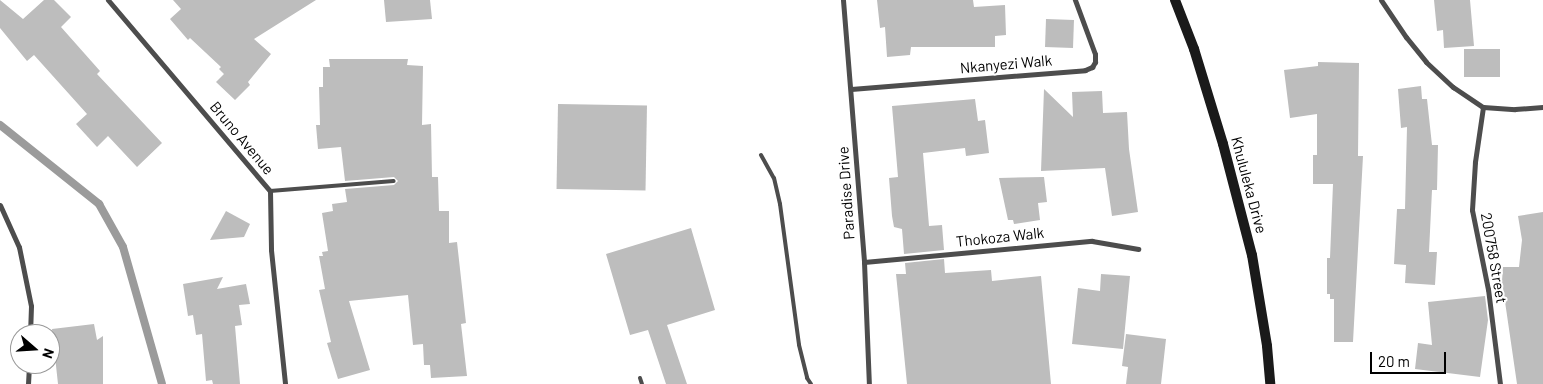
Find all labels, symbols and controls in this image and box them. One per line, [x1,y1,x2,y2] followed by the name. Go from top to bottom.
[959,51,1053,77] street label: Nkanyezi Walk
[206,98,278,178] street label: Bruno Avenue
[1227,135,1271,235] street label: Khululeka Drive
[834,146,858,240] street label: Paradise Drive
[1477,211,1511,305] street label: 200758 Street
[955,223,1045,251] street label: Thokoza Walk
[10,324,60,374] north arrow
[1373,342,1449,374] scale bar
[39,347,58,361] text: N
[1378,352,1410,370] text: 20 m

